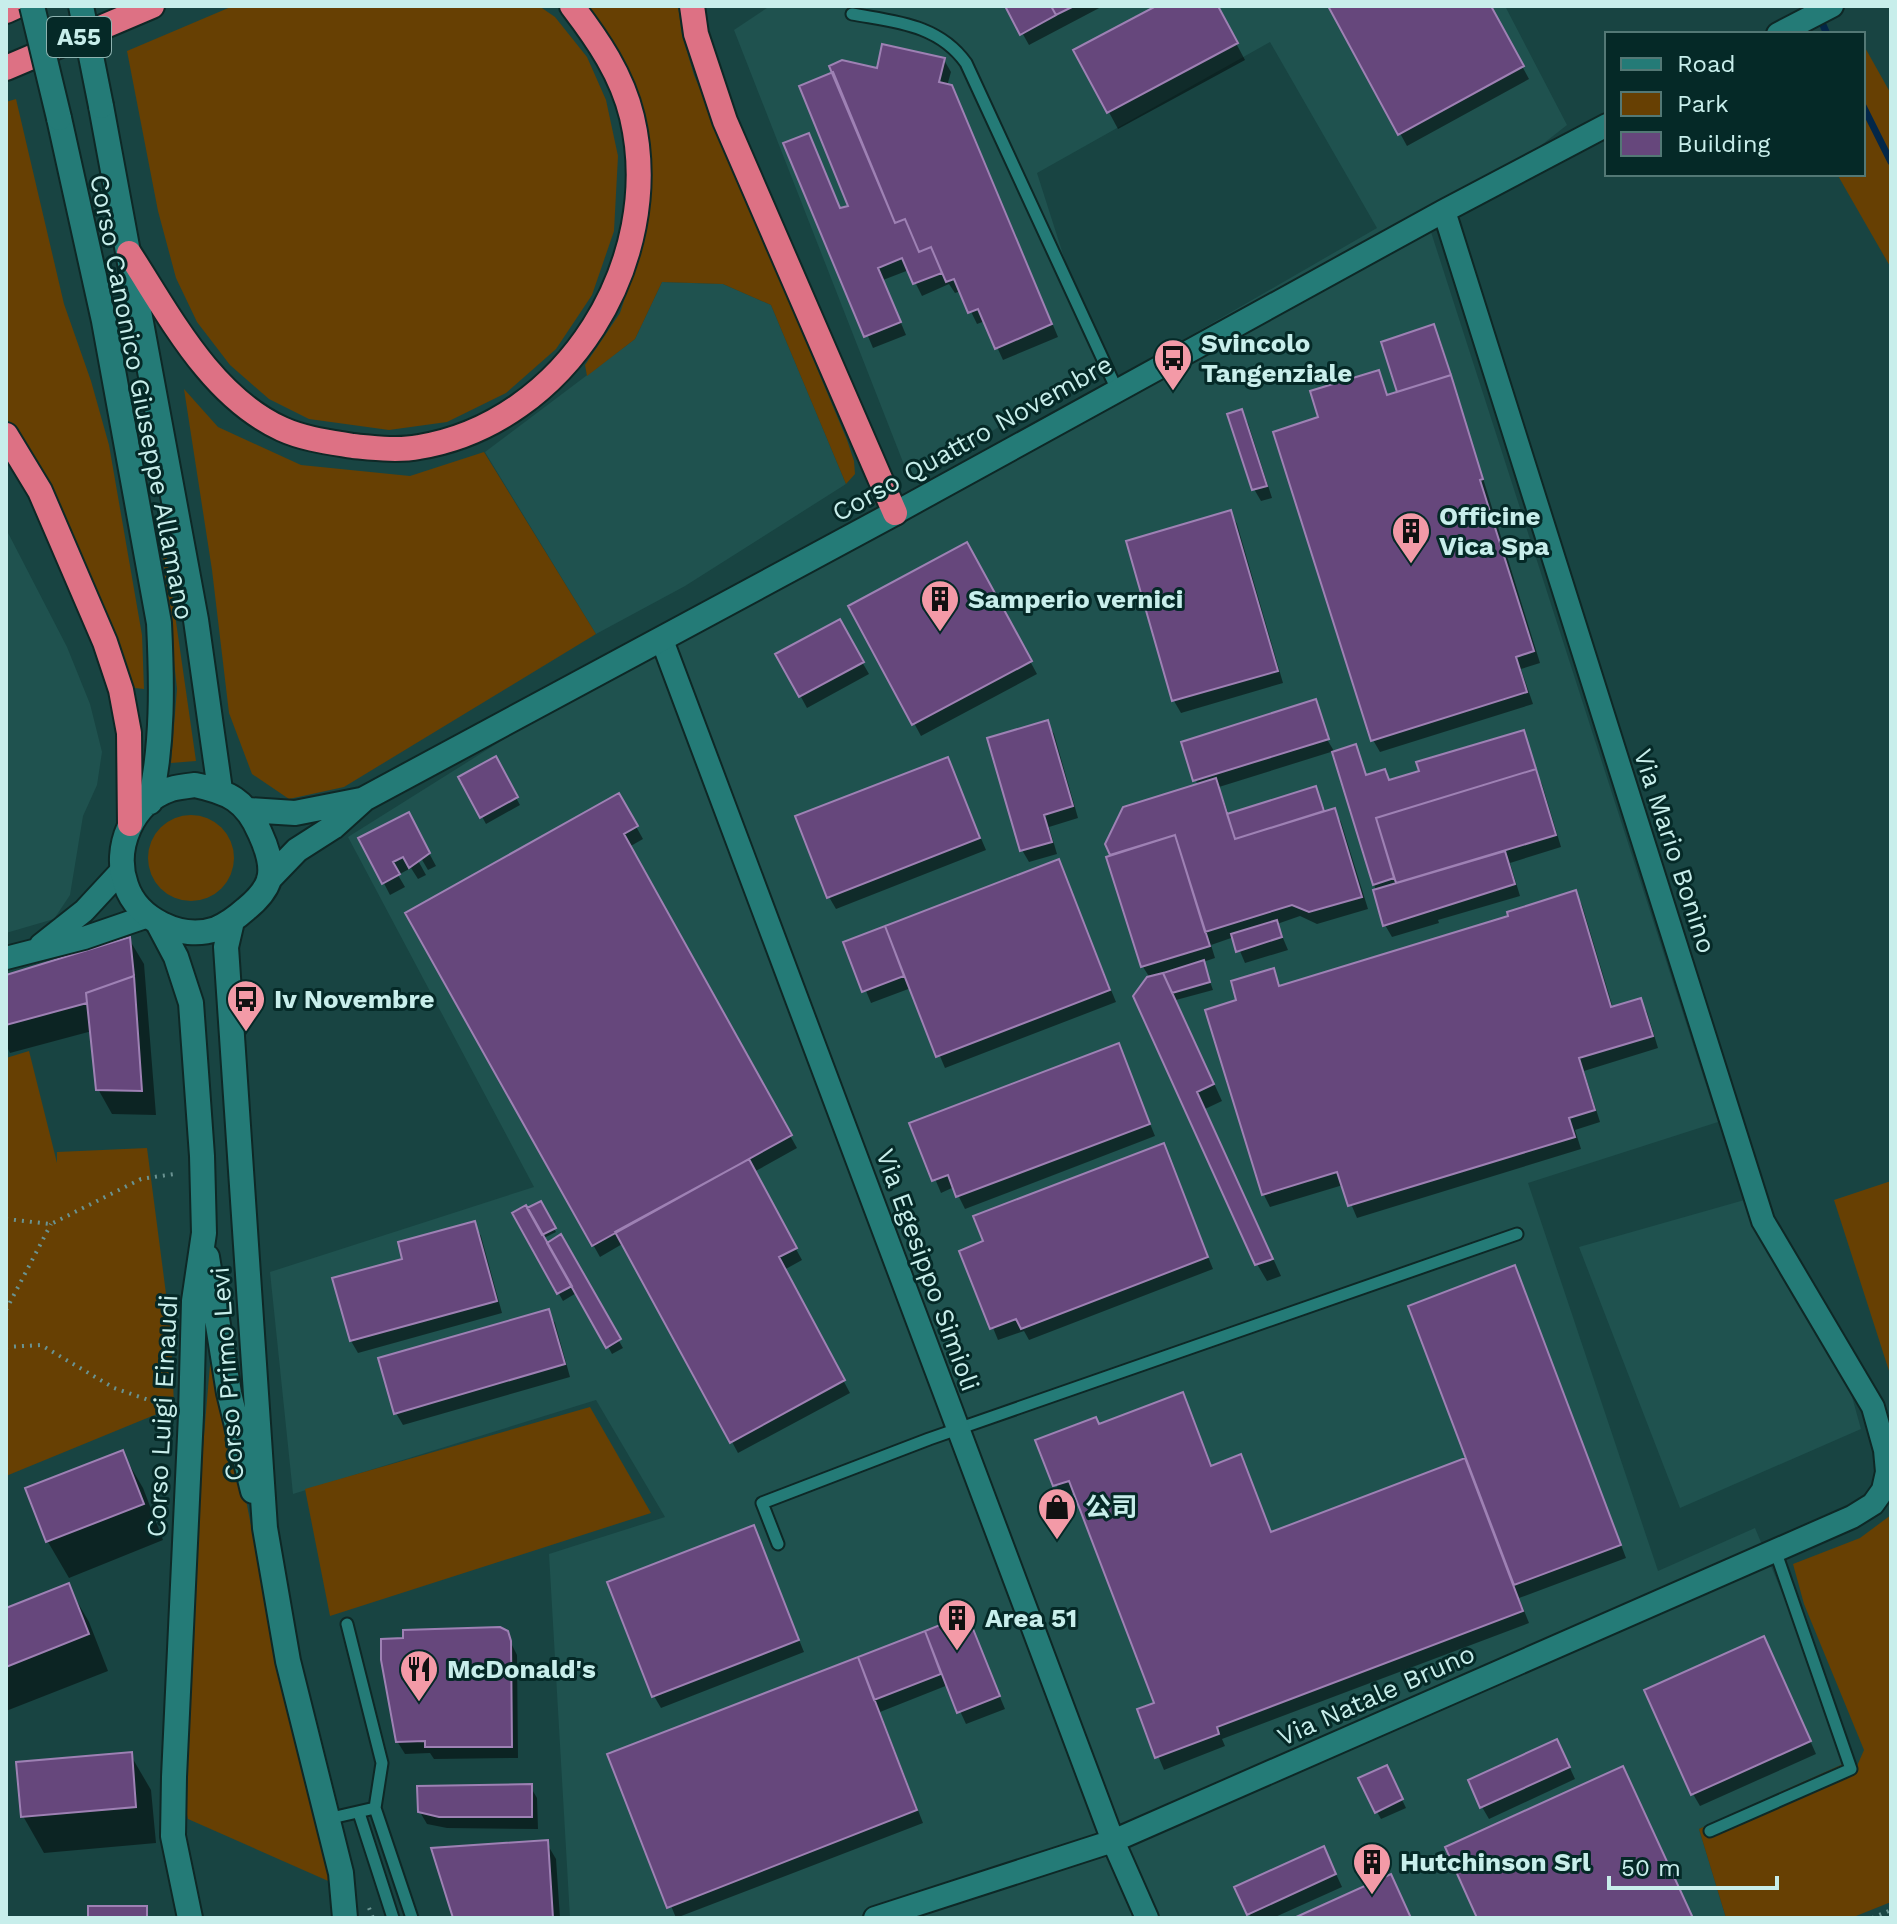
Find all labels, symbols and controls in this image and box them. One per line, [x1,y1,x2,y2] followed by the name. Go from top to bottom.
[47,17,111,57] road number: A55
[1605,32,1865,176] legend
[1677,50,1736,78] text: Road
[1677,90,1729,118] text: Park
[1677,130,1770,158] text: Building
[84,172,200,622] street label: Corso Canonico Giuseppe Allamano
[1201,328,1352,388] place label: Svincolo Tangenziale
[1152,337,1194,392] bus stop icon: Svincolo Tangenziale
[827,348,1117,528] street label: Corso Quattro Novembre
[1439,501,1549,561] place label: Officine Vica Spa
[1390,510,1432,565] building icon: Officine Vica Spa
[919,578,961,633] building icon: Samperio vernici
[968,584,1183,614] place label: Samperio vernici
[1628,745,1722,957] street label: Via Mario Bonino
[225,978,267,1033] bus stop icon: Iv Novembre
[274,984,434,1014] place label: Iv Novembre
[870,1145,986,1395] street label: Via Egesippo Simioli
[205,1266,249,1482] street label: Corso Primo Levi
[141,1294,183,1538] street label: Corso Luigi Einaudi
[1036,1486,1078,1541] shop icon: 公司
[1085,1492,1137,1522] place label: 公司
[936,1597,978,1652] building icon: Area 51
[985,1603,1077,1633] place label: Area 51
[1273,1638,1479,1752] street label: Via Natale Bruno
[398,1648,440,1703] restaurant icon: McDonald's
[447,1654,596,1684] place label: McDonald's
[1609,1840,1777,1890] scale bar
[1351,1841,1393,1896] building icon: Hutchinson Srl
[1400,1847,1591,1877] place label: Hutchinson Srl
[1621,1854,1681,1882] text: 50 m

